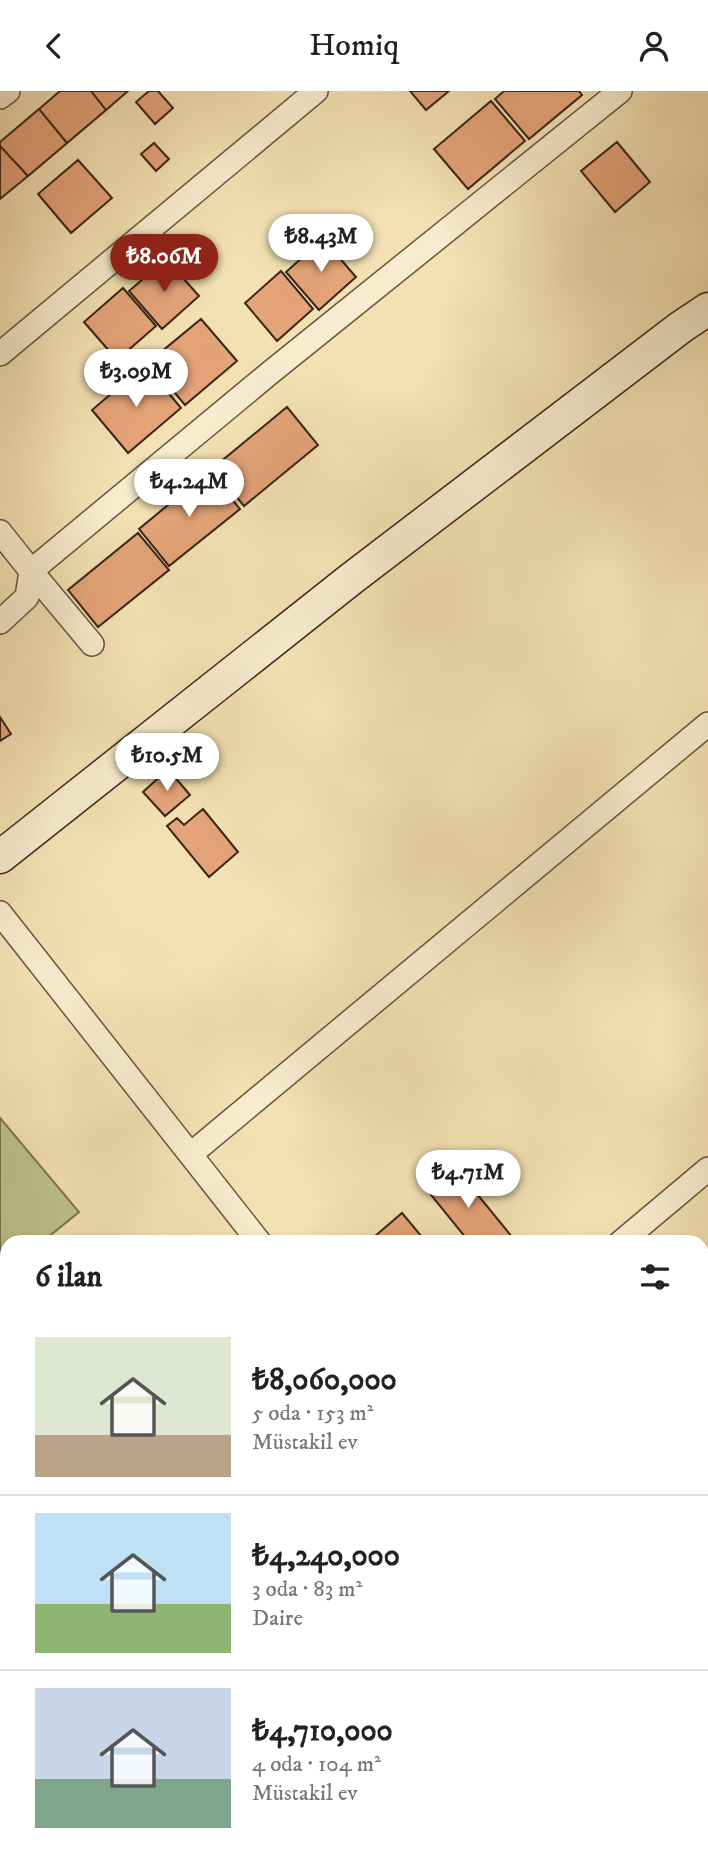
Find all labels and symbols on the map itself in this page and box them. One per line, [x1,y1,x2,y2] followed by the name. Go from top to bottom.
[264,215,378,274] pin: ₺8.43M
[107,235,221,294] pin: ₺8.06M
[79,349,193,409] pin: ₺3.09M
[132,459,246,519] pin: ₺4.24M
[110,733,224,793] pin: ₺10.5M
[411,1151,525,1210] pin: ₺4.71M

